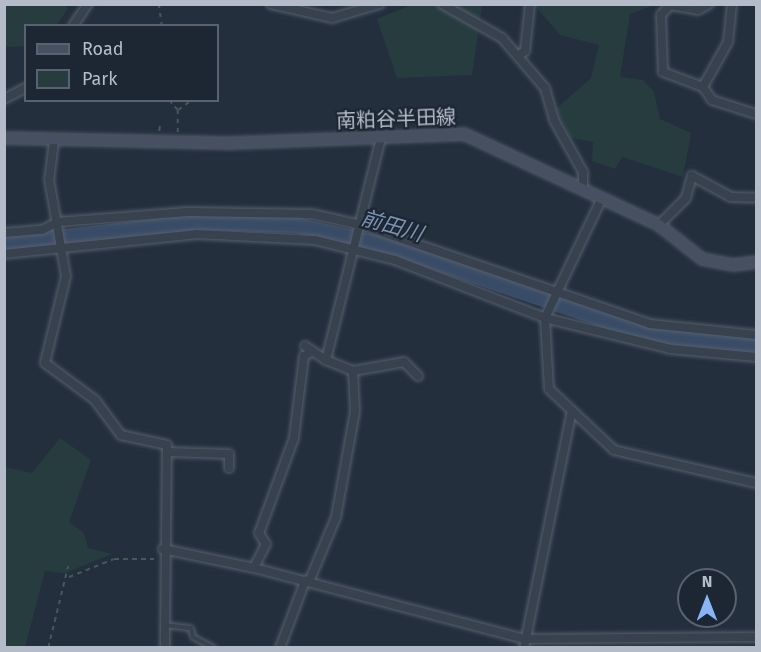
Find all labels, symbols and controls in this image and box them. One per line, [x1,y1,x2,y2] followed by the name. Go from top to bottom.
[24,24,219,102] legend
[82,38,124,60] text: Road
[82,68,117,90] text: Park
[336,105,456,133] street label: 南粕谷半田線
[358,205,426,247] water label: 前田川
[677,568,737,628] north arrow
[702,572,712,591] text: N

